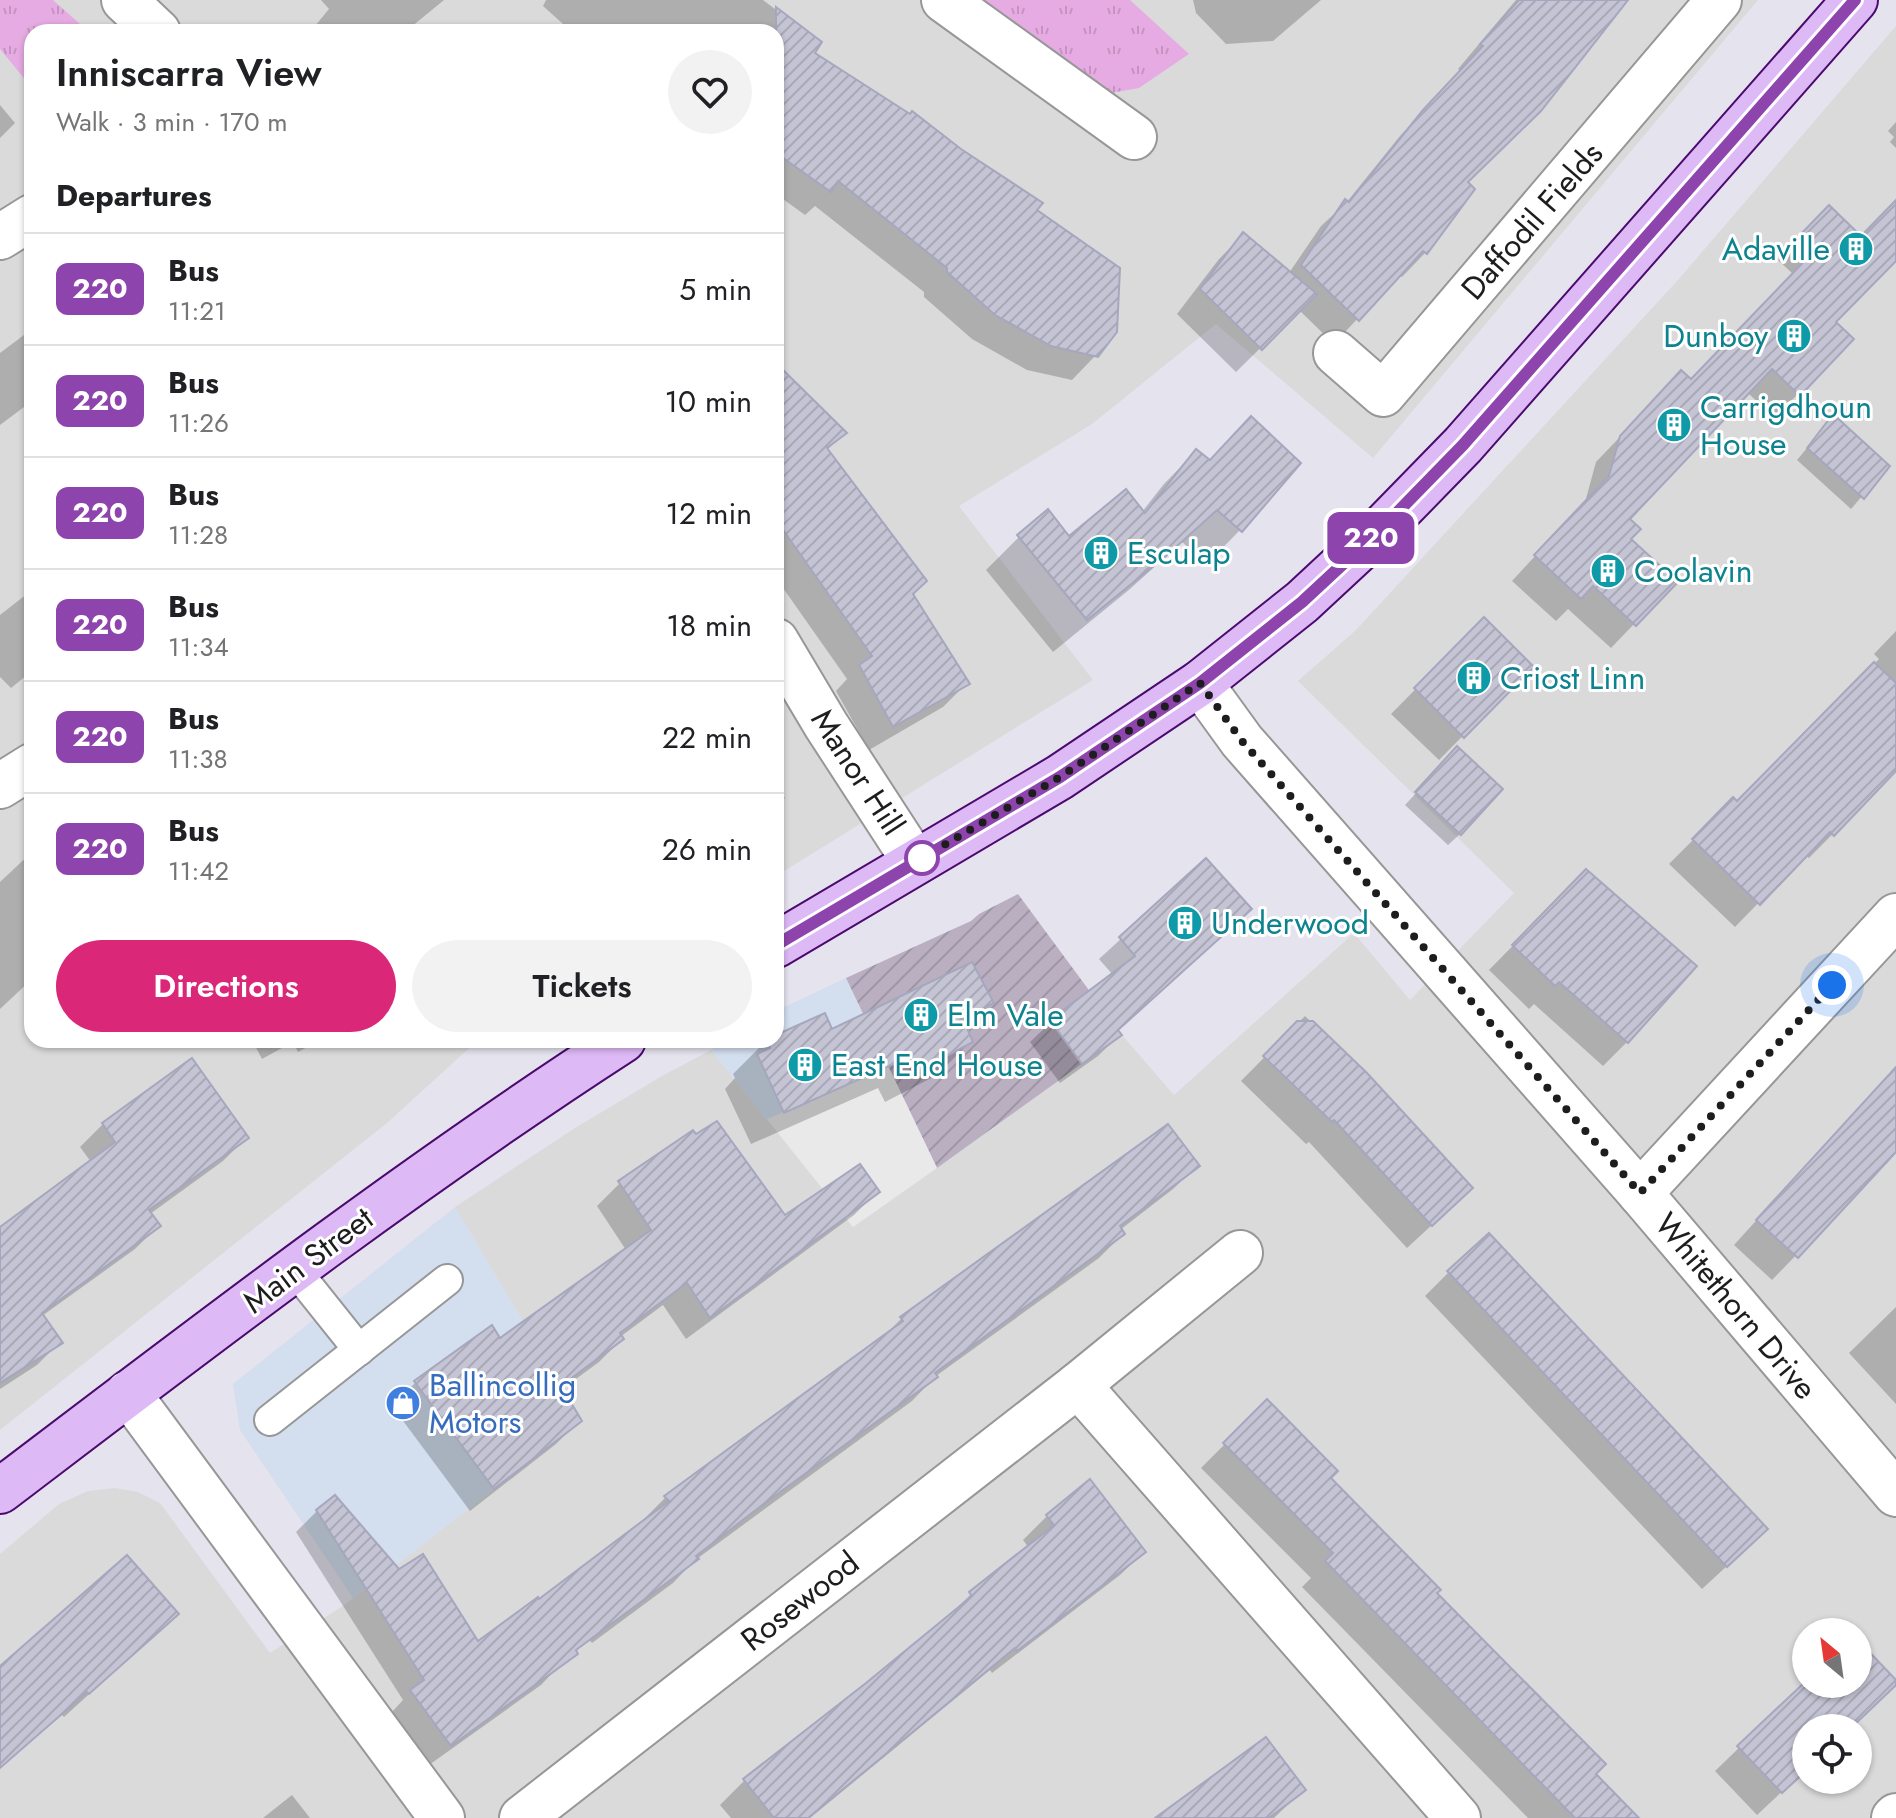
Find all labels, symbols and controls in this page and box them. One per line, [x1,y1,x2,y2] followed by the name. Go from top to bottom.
[56,45,322,100] text: Inniscarra View
[668,50,752,134] button: heart
[56,103,288,141] text: Walk · 3 min · 170 m
[1450,132,1614,310] street label: Daffodil Fields
[56,174,212,217] text: Departures
[1722,226,1830,272] place label: Adaville
[1837,230,1875,268] building icon: Adaville
[168,249,219,292] text: Bus
[72,268,128,309] text: 220
[679,268,752,311] text: 5 min
[168,292,226,330] text: 11:21
[1663,313,1769,359] place label: Dunboy
[1775,317,1813,355] building icon: Dunboy
[168,361,219,404] text: Bus
[72,380,128,421] text: 220
[665,380,752,423] text: 10 min
[1700,384,1872,467] place label: Carrigdhoun House
[168,404,229,442] text: 11:26
[1655,406,1693,444] building icon: Carrigdhoun House
[168,473,219,516] text: Bus
[72,492,128,533] text: 220
[665,492,752,535] text: 12 min
[1325,512,1417,564] line badge: 220
[168,516,228,554] text: 11:28
[1343,517,1399,558] text: 220
[1127,530,1231,576] place label: Esculap
[1082,534,1120,572] building icon: Esculap
[1634,548,1753,594] place label: Coolavin
[1589,552,1627,590] building icon: Coolavin
[168,585,219,628] text: Bus
[72,604,128,645] text: 220
[666,604,752,647] text: 18 min
[168,628,229,666] text: 11:34
[1500,655,1645,701] place label: Criost Linn
[1455,659,1493,697] building icon: Criost Linn
[168,697,219,740] text: Bus
[800,700,916,844] street label: Manor Hill
[72,716,128,757] text: 220
[662,716,752,759] text: 22 min
[168,740,228,778] text: 11:38
[168,809,219,852] text: Bus
[72,828,128,869] text: 220
[662,828,752,871] text: 26 min
[905,841,939,875] unlabelled marker
[168,852,229,890] text: 11:42
[1211,900,1369,946] place label: Underwood
[1166,904,1204,942] building icon: Underwood
[56,940,396,1032] button: Directions
[412,940,752,1032] button: Tickets
[1812,965,1852,1005] your location
[947,992,1064,1038] place label: Elm Vale
[902,996,940,1034] building icon: Elm Vale
[831,1042,1043,1088] place label: East End House
[786,1046,824,1084] building icon: East End House
[233,1196,383,1324] street label: Main Street
[1644,1203,1828,1409] street label: Whitethorn Drive
[429,1362,576,1445] place label: Ballincollig Motors
[384,1384,422,1422] shop icon: Ballincollig Motors
[731,1540,869,1662] street label: Rosewood
[1792,1618,1872,1698] north arrow
[1792,1618,1872,1794] map controls
[1792,1714,1872,1794] button: locate

